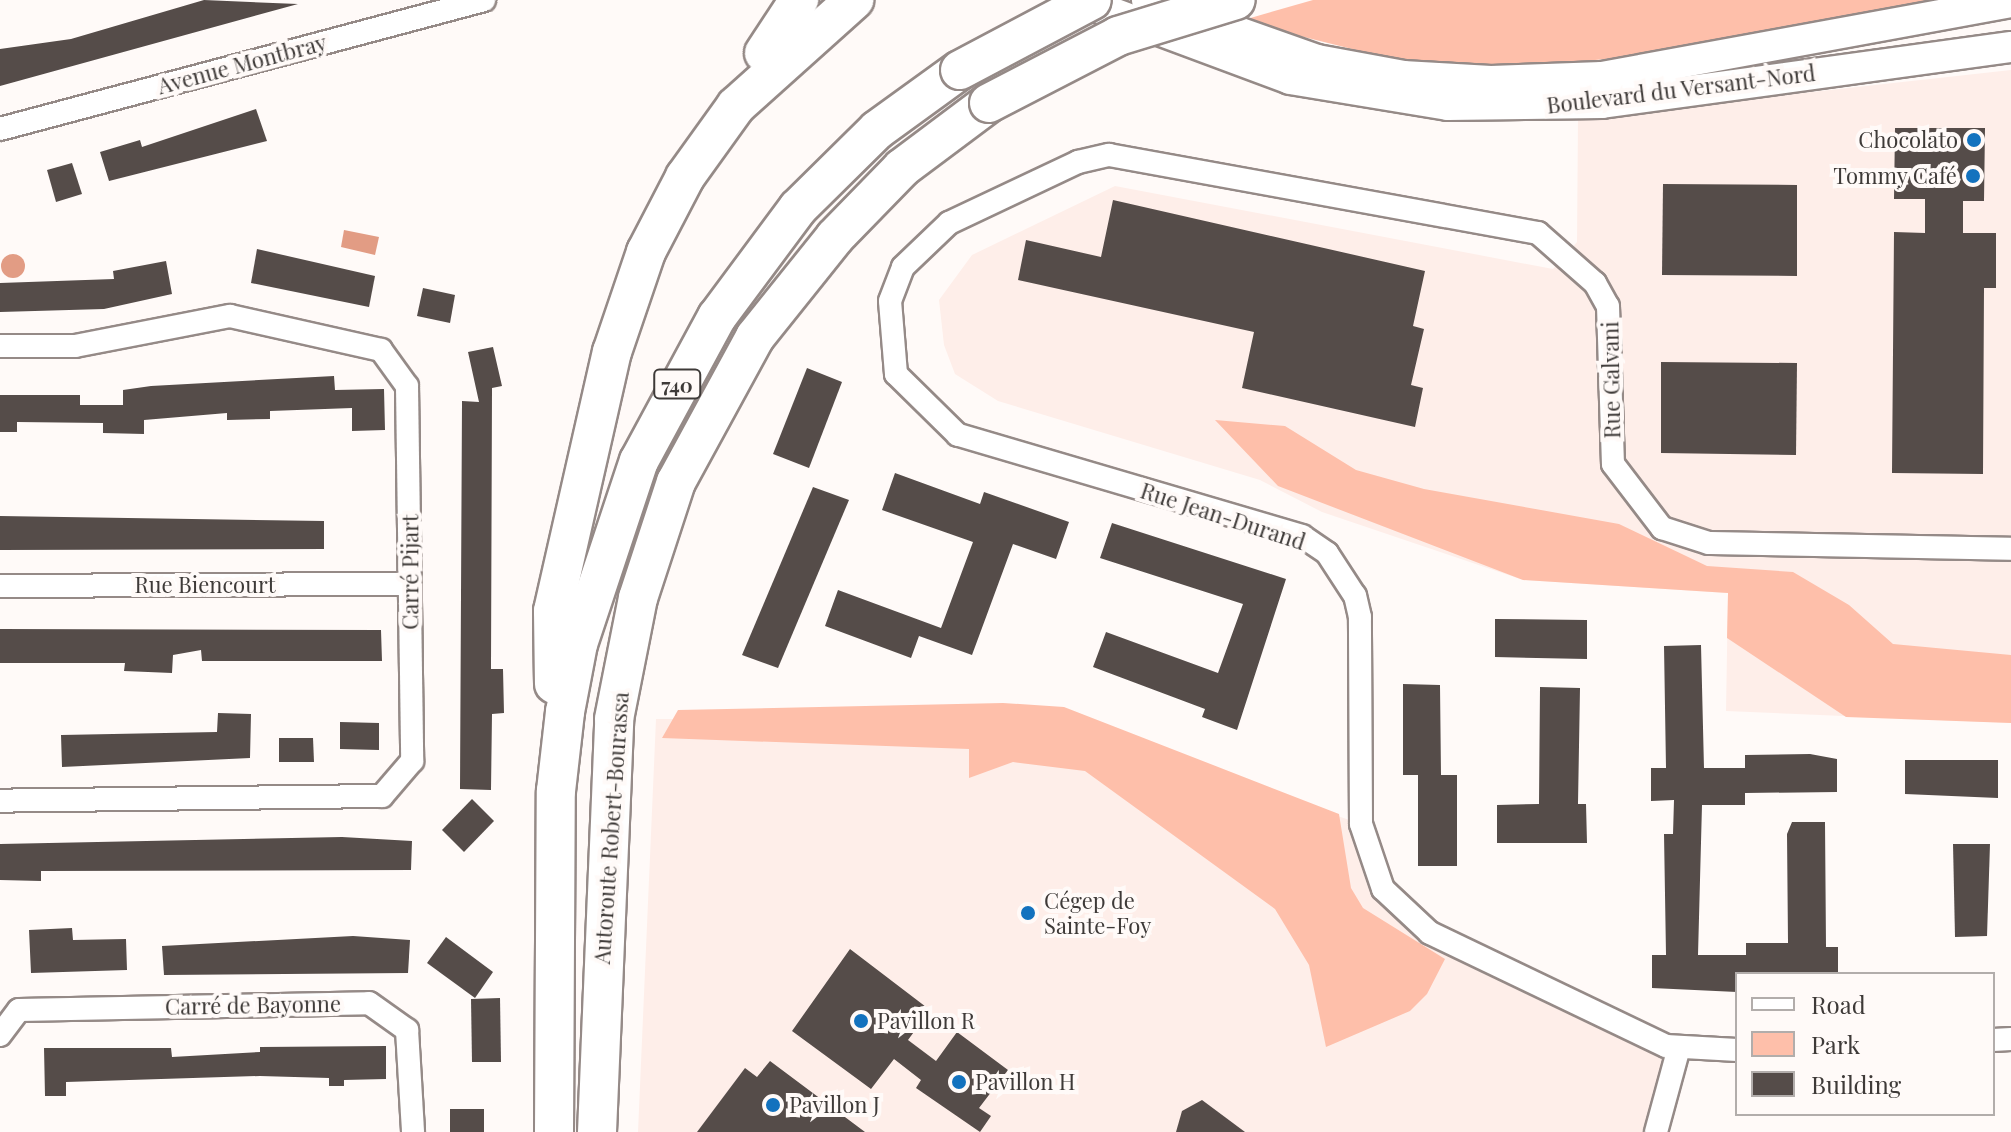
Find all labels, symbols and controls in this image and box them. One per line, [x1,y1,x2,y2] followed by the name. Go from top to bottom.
[155,29,329,99] street label: Avenue Montbray
[1545,59,1817,119] street label: Boulevard du Versant-Nord
[1858,127,1958,153] place label: Chocolato
[1965,131,1983,149] marker: Chocolato
[1833,163,1957,189] place label: Tommy Café
[1964,167,1982,185] marker: Tommy Café
[1597,321,1625,439] street label: Rue Galvani
[653,368,701,400] road number: 740
[1137,477,1309,555] street label: Rue Jean-Durand
[397,514,423,630] street label: Carré Pijart
[134,572,276,598] street label: Rue Biencourt
[588,691,634,965] street label: Autoroute Robert-Bourassa
[1044,887,1151,938] place label: Cégep de Sainte-Foy
[1019,904,1037,922] marker: Cégep de Sainte-Foy
[1735,972,1995,1116] legend
[1811,988,1866,1020] text: Road
[165,990,341,1020] street label: Carré de Bayonne
[877,1008,975,1034] place label: Pavillon R
[852,1012,870,1030] marker: Pavillon R
[1811,1028,1860,1060] text: Park
[1811,1068,1901,1100] text: Building
[975,1069,1075,1095] place label: Pavillon H
[950,1073,968,1091] marker: Pavillon H
[789,1092,880,1118] place label: Pavillon J
[764,1096,782,1114] marker: Pavillon J

